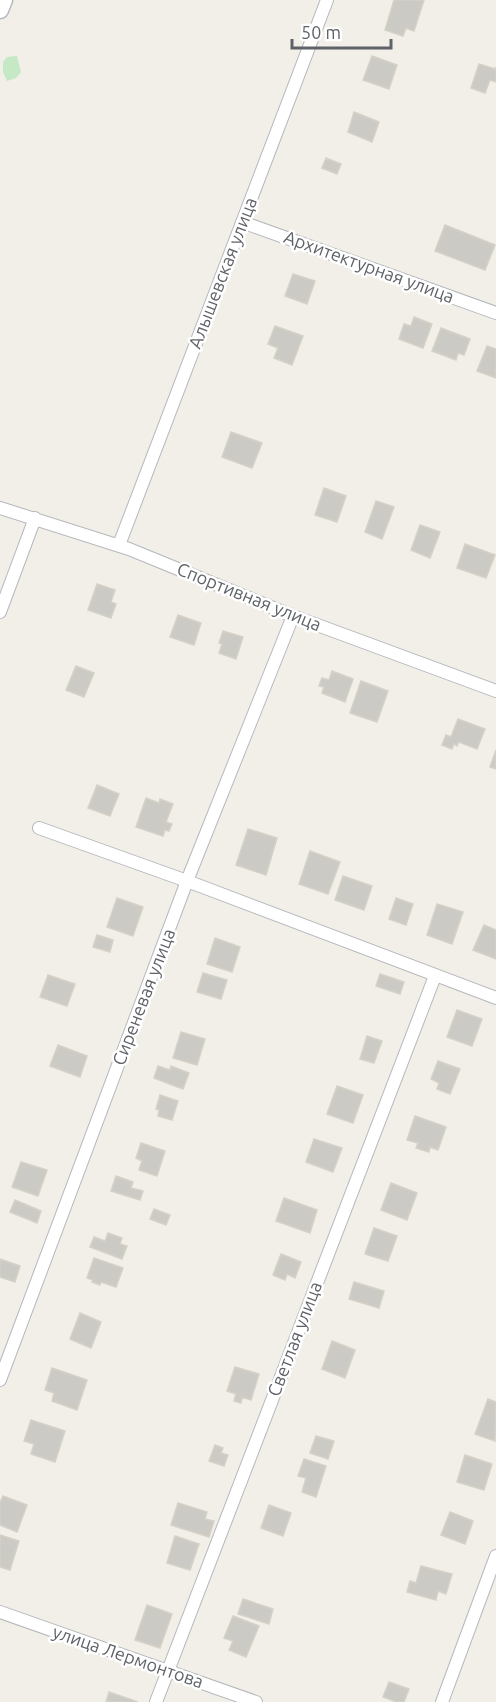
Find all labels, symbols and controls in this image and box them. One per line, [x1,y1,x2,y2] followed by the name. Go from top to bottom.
[292,12,391,50] scale bar
[301,22,341,42] text: 50 m
[184,194,260,351] street label: Алышевская улица
[282,226,457,306] street label: Архитектурная улица
[174,558,324,634] street label: Спортивная улица
[108,925,178,1068] street label: Сиреневая улица
[263,1278,325,1399] street label: Светлая улица
[50,1621,206,1691] street label: улица Лермонтова

